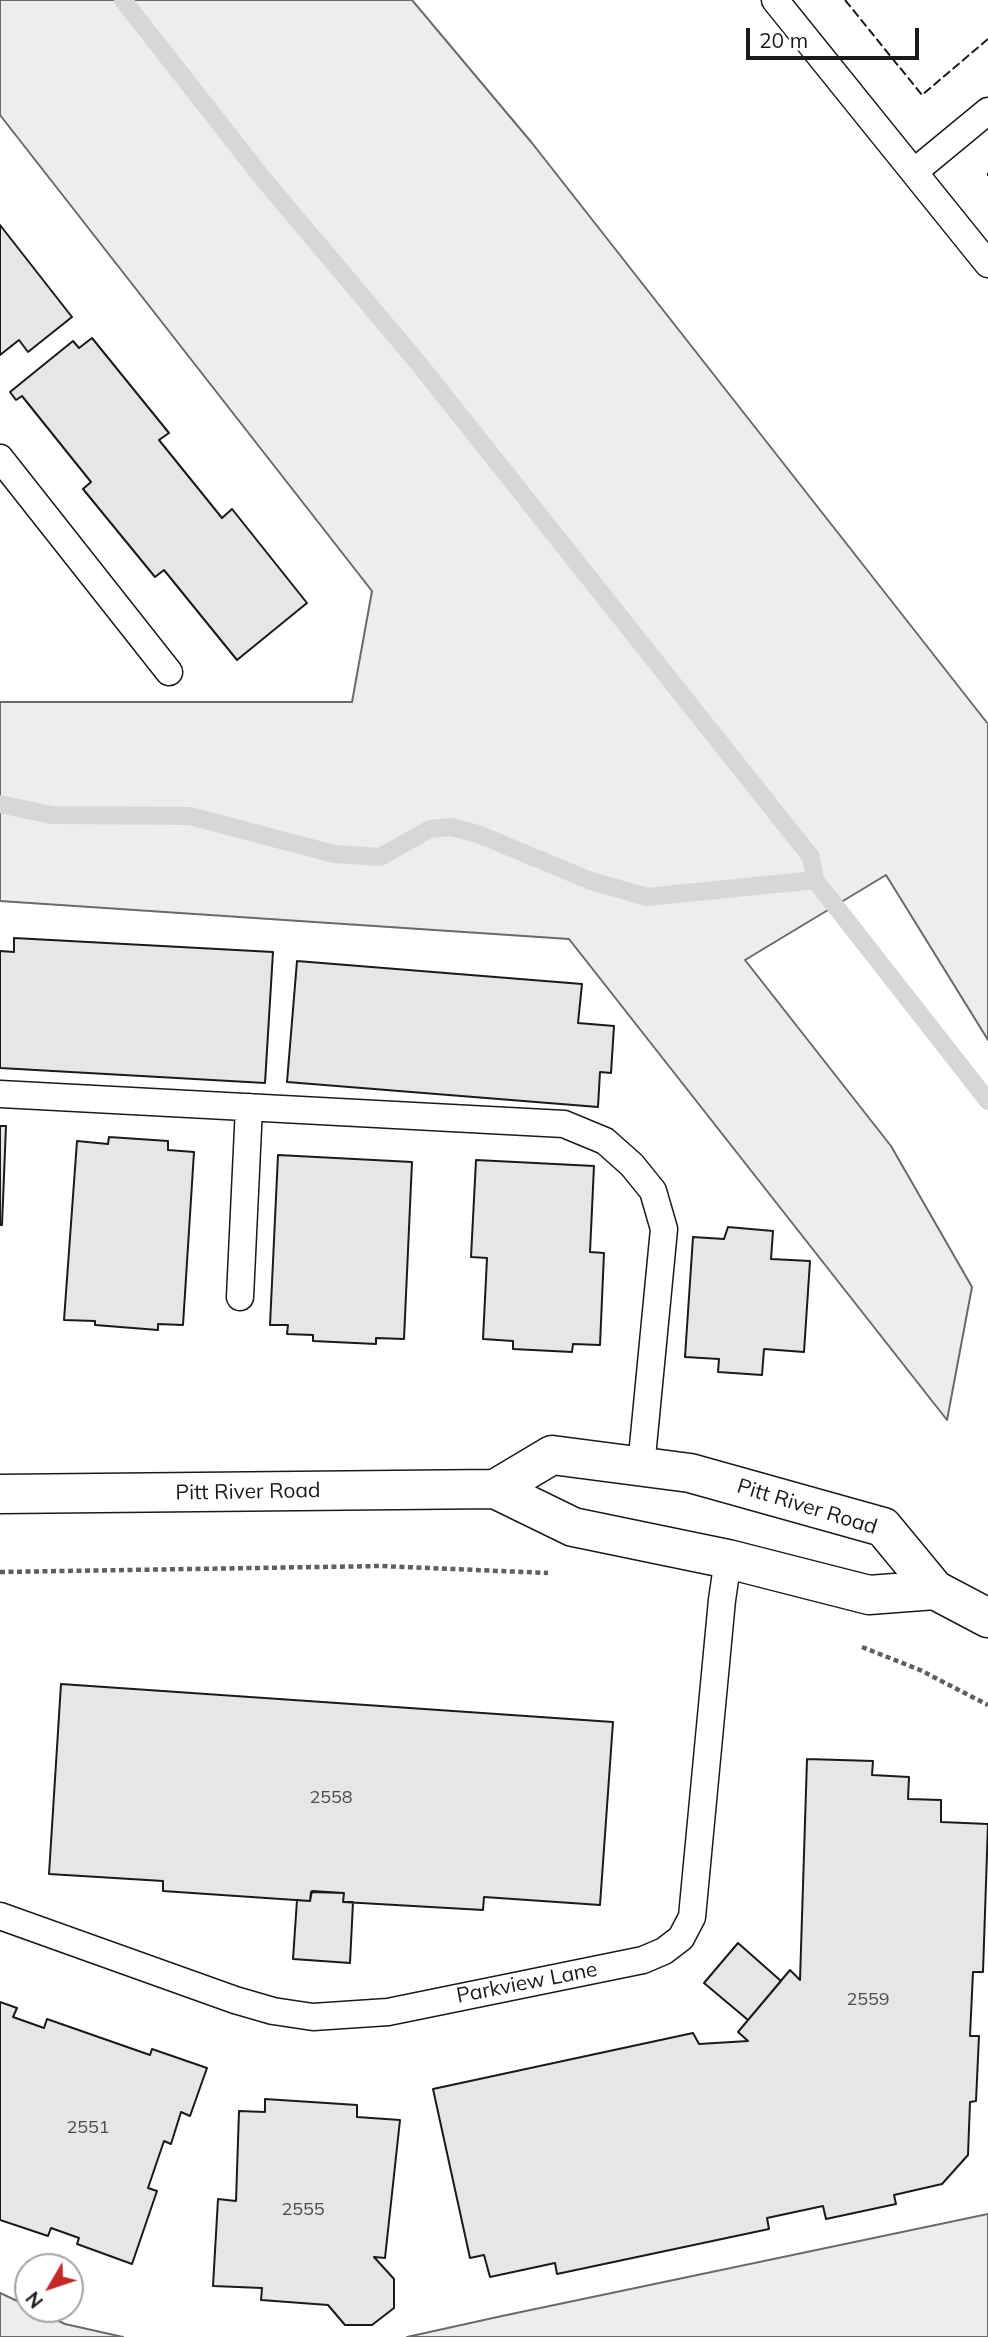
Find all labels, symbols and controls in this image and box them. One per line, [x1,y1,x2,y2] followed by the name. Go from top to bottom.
[750,14,923,58] scale bar
[759,27,808,53] text: 20 m
[734,1474,880,1540] street label: Pitt River Road
[175,1478,321,1506] street label: Pitt River Road
[309,1787,353,1809] house number: 2558
[455,1957,599,2009] street label: Parkview Lane
[846,1989,890,2011] house number: 2559
[66,2117,110,2139] house number: 2551
[281,2199,325,2221] house number: 2555
[14,2253,84,2323] north arrow
[20,2287,48,2313] text: N

